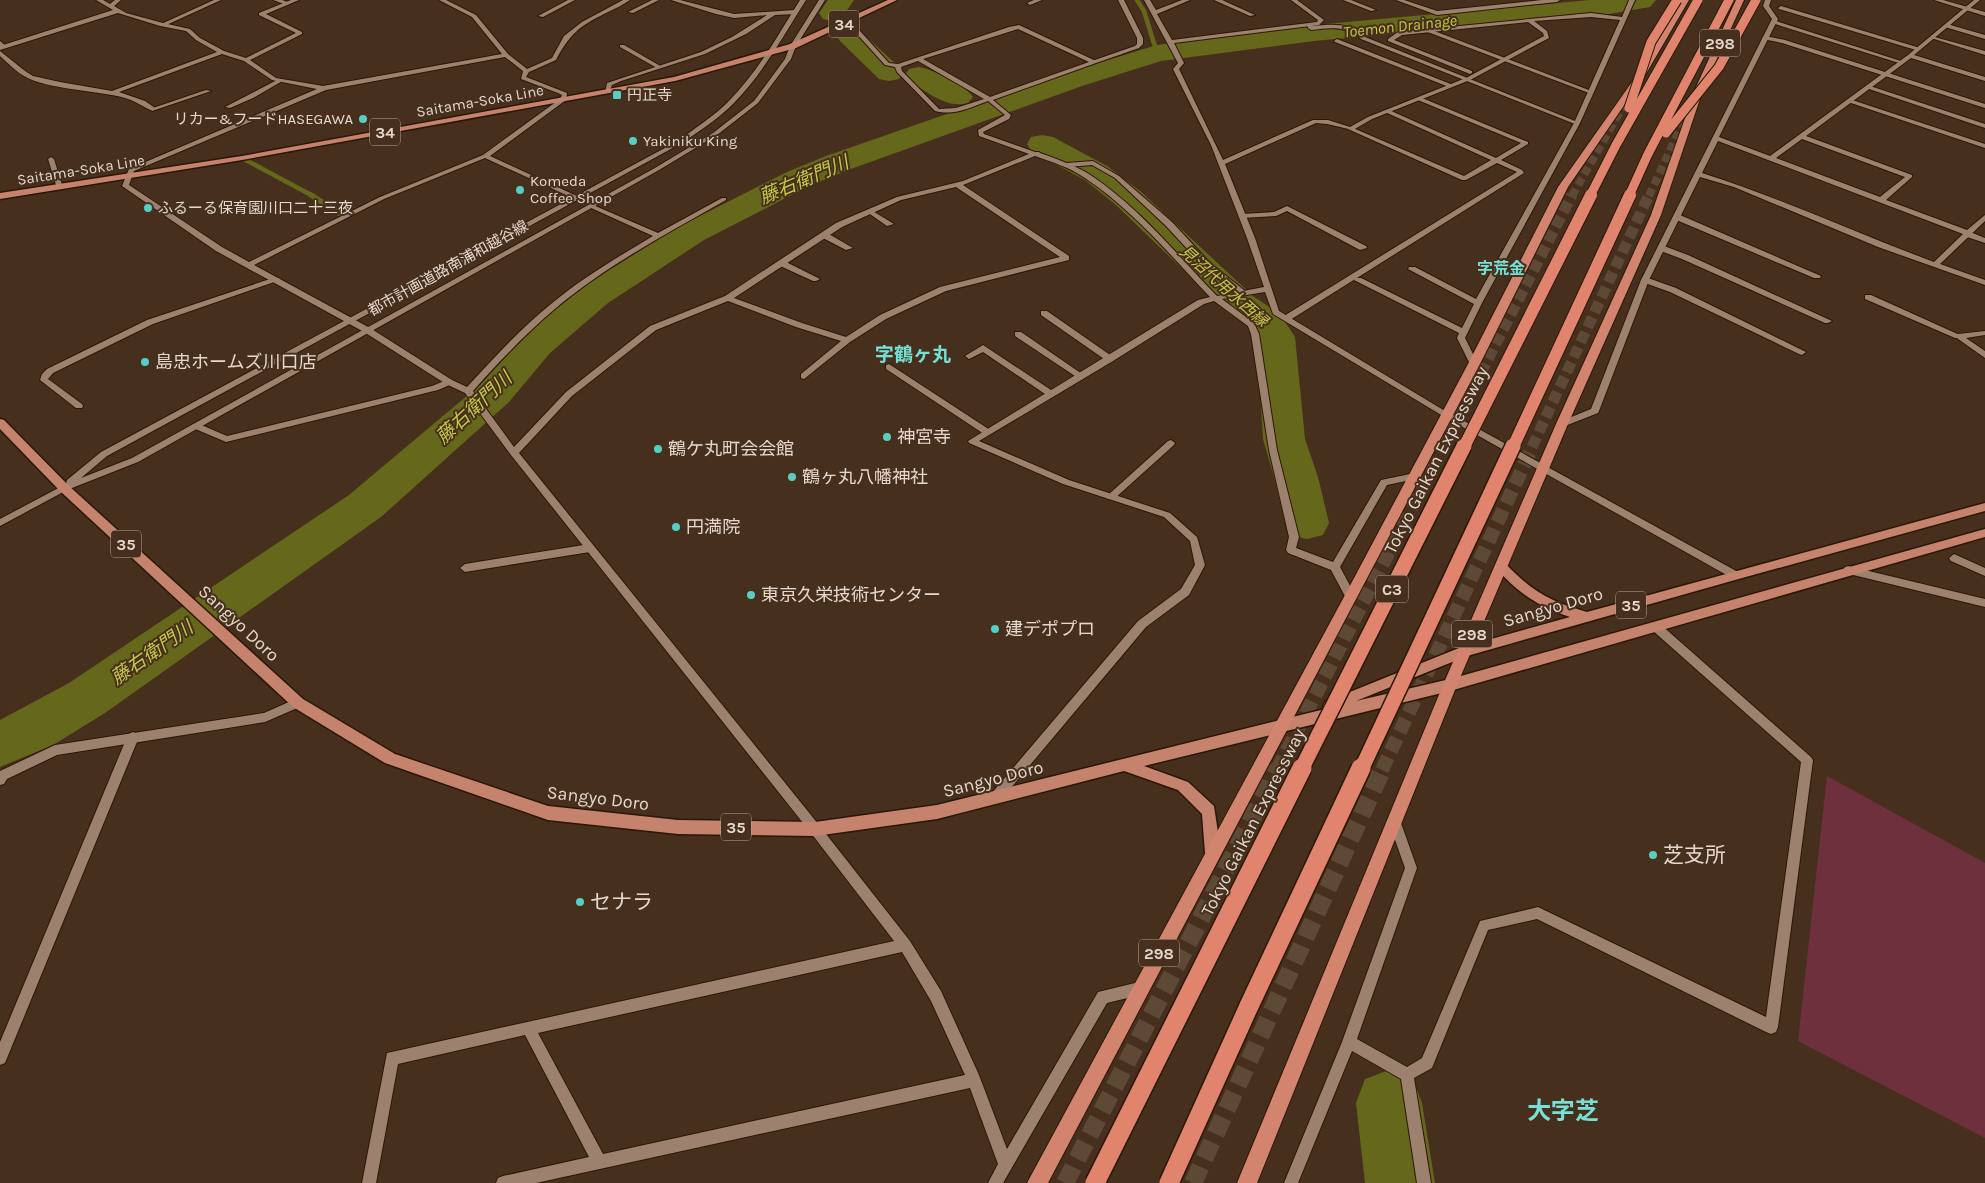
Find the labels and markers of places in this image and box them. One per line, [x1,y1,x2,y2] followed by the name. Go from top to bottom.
[627,86,672,104] place label: 円正寺
[611,89,623,101] marker: 円正寺
[174,110,353,128] place label: リカー&フードHASEGAWA
[357,113,369,125] marker: リカー&フードHASEGAWA
[643,132,738,150] place label: Yakiniku King
[627,135,639,147] marker: Yakiniku King
[530,172,612,207] place label: Komeda Coffee Shop
[514,184,526,196] marker: Komeda Coffee Shop
[158,199,353,217] place label: ふるーる保育園川口二十三夜
[142,202,154,214] marker: ふるーる保育園川口二十三夜
[155,351,316,373] place label: 島忠ホームズ川口店
[139,356,151,368] marker: 島忠ホームズ川口店
[897,426,951,448] place label: 神宮寺
[881,431,893,443] marker: 神宮寺
[668,438,794,460] place label: 鶴ケ丸町会会館
[652,443,664,455] marker: 鶴ケ丸町会会館
[802,466,928,488] place label: 鶴ヶ丸八幡神社
[786,471,798,483] marker: 鶴ヶ丸八幡神社
[686,516,740,538] place label: 円満院
[670,521,682,533] marker: 円満院
[761,584,941,606] place label: 東京久栄技術センター
[745,589,757,601] marker: 東京久栄技術センター
[1005,618,1095,640] place label: 建デポプロ
[989,623,1001,635] marker: 建デポプロ
[1663,843,1726,867] place label: 芝支所
[1647,849,1659,861] marker: 芝支所
[590,890,653,914] place label: セナラ
[574,896,586,908] marker: セナラ

